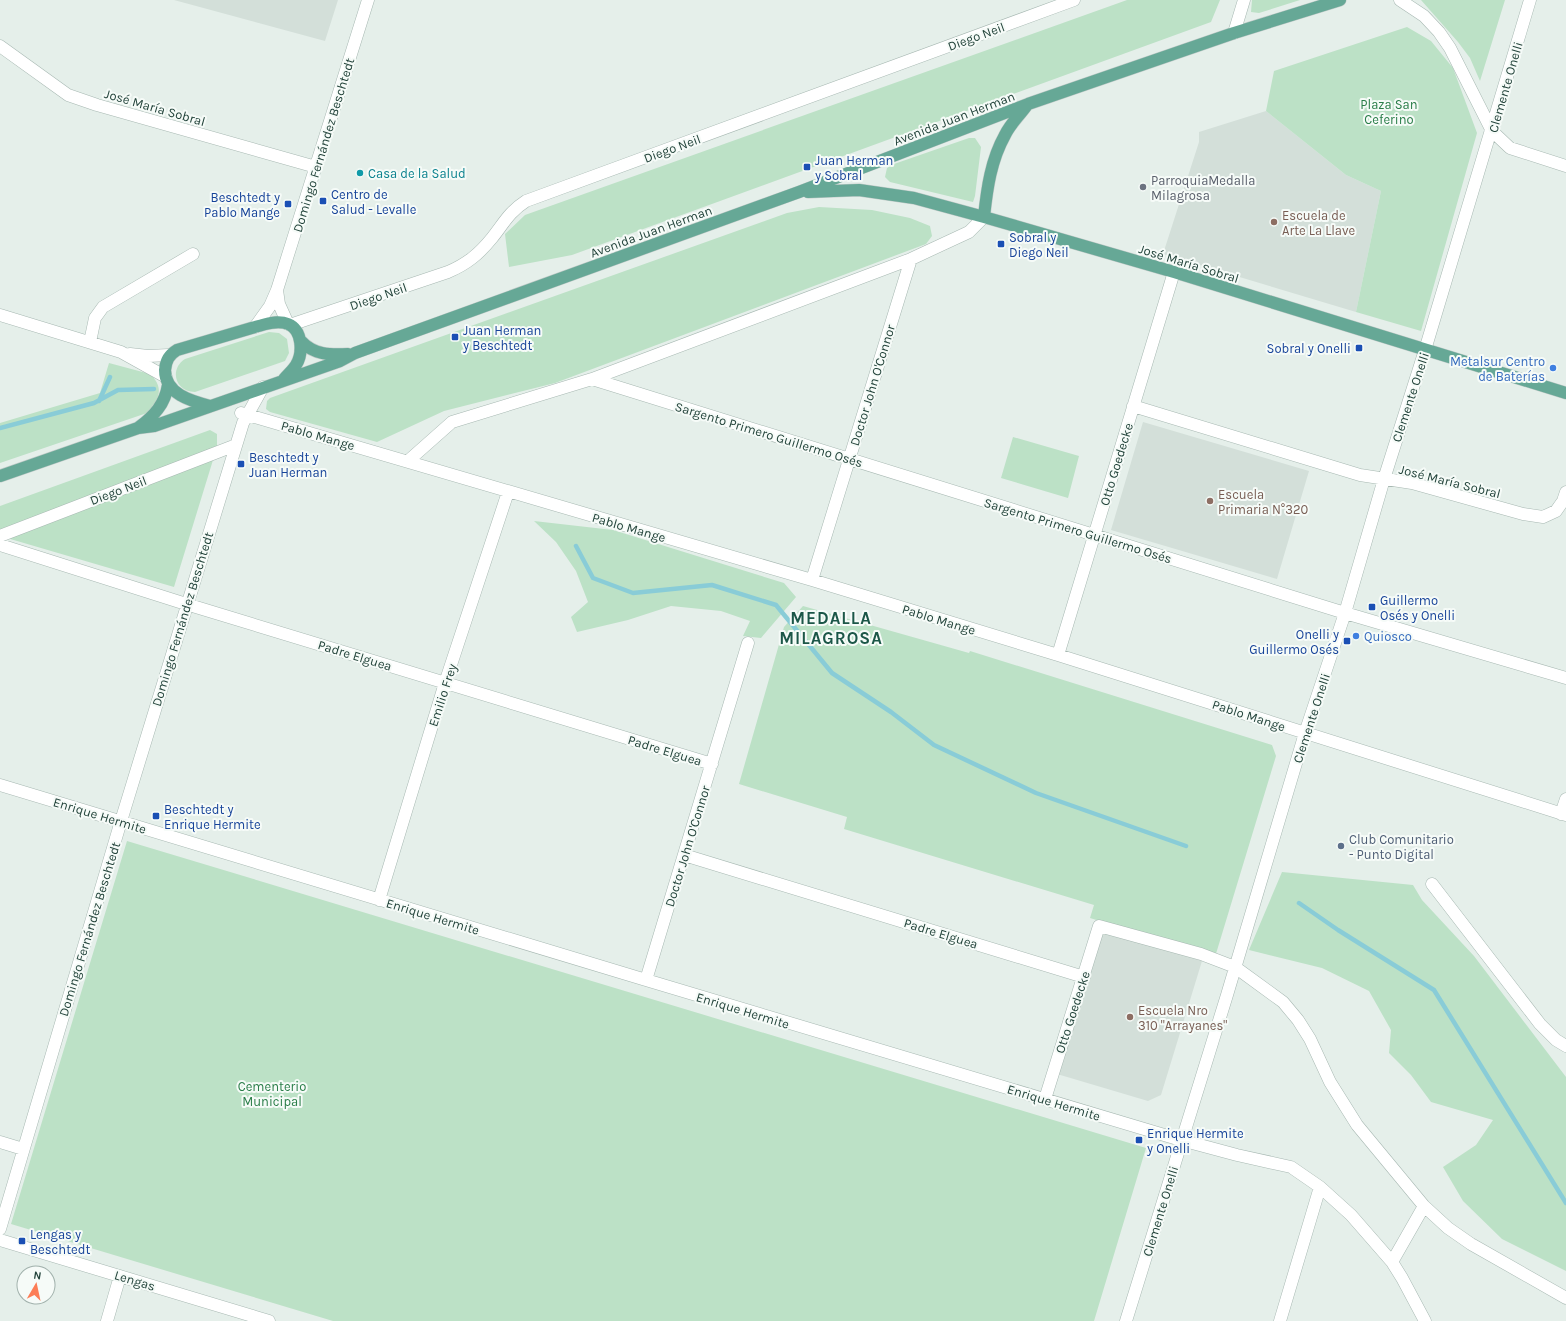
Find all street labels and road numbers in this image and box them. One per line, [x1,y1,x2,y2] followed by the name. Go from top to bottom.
[946,19,1007,54] street label: Diego Neil
[1485,40,1526,134] street label: Clemente Onelli
[290,56,357,234] street label: Domingo Fernández Beschtedt
[103,86,207,129] street label: José María Sobral
[892,88,1017,148] street label: Avenida Juan Herman
[642,131,703,166] street label: Diego Neil
[588,202,714,260] street label: Avenida Juan Herman
[1137,241,1241,286] street label: José María Sobral
[347,280,409,313] street label: Diego Neil
[847,322,898,448] street label: Doctor John O'Connor
[1389,350,1432,444] street label: Clemente Onelli
[673,399,865,470] street label: Sargento Primero Guillermo Osés
[279,418,357,453] street label: Pablo Mange
[1097,421,1136,507] street label: Otto Goedecke
[1398,462,1502,501] street label: José María Sobral
[88,473,149,508] street label: Diego Neil
[982,495,1174,566] street label: Sargento Primero Guillermo Osés
[590,510,668,545] street label: Pablo Mange
[149,530,216,708] street label: Domingo Fernández Beschtedt
[900,601,978,638] street label: Pablo Mange
[316,637,394,674] street label: Padre Elguea
[425,662,460,729] street label: Emilio Frey
[1290,671,1333,765] street label: Clemente Onelli
[1210,697,1288,734] street label: Pablo Mange
[626,732,704,769] street label: Padre Elguea
[662,783,713,909] street label: Doctor John O'Connor
[51,794,149,838] street label: Enrique Hermite
[56,840,123,1018] street label: Domingo Fernández Beschtedt
[384,895,482,939] street label: Enrique Hermite
[902,915,980,952] street label: Padre Elguea
[1052,969,1093,1055] street label: Otto Goedecke
[694,989,792,1033] street label: Enrique Hermite
[1005,1081,1103,1125] street label: Enrique Hermite
[1140,1164,1181,1258] street label: Clemente Onelli
[113,1267,157,1294] street label: Lengas

